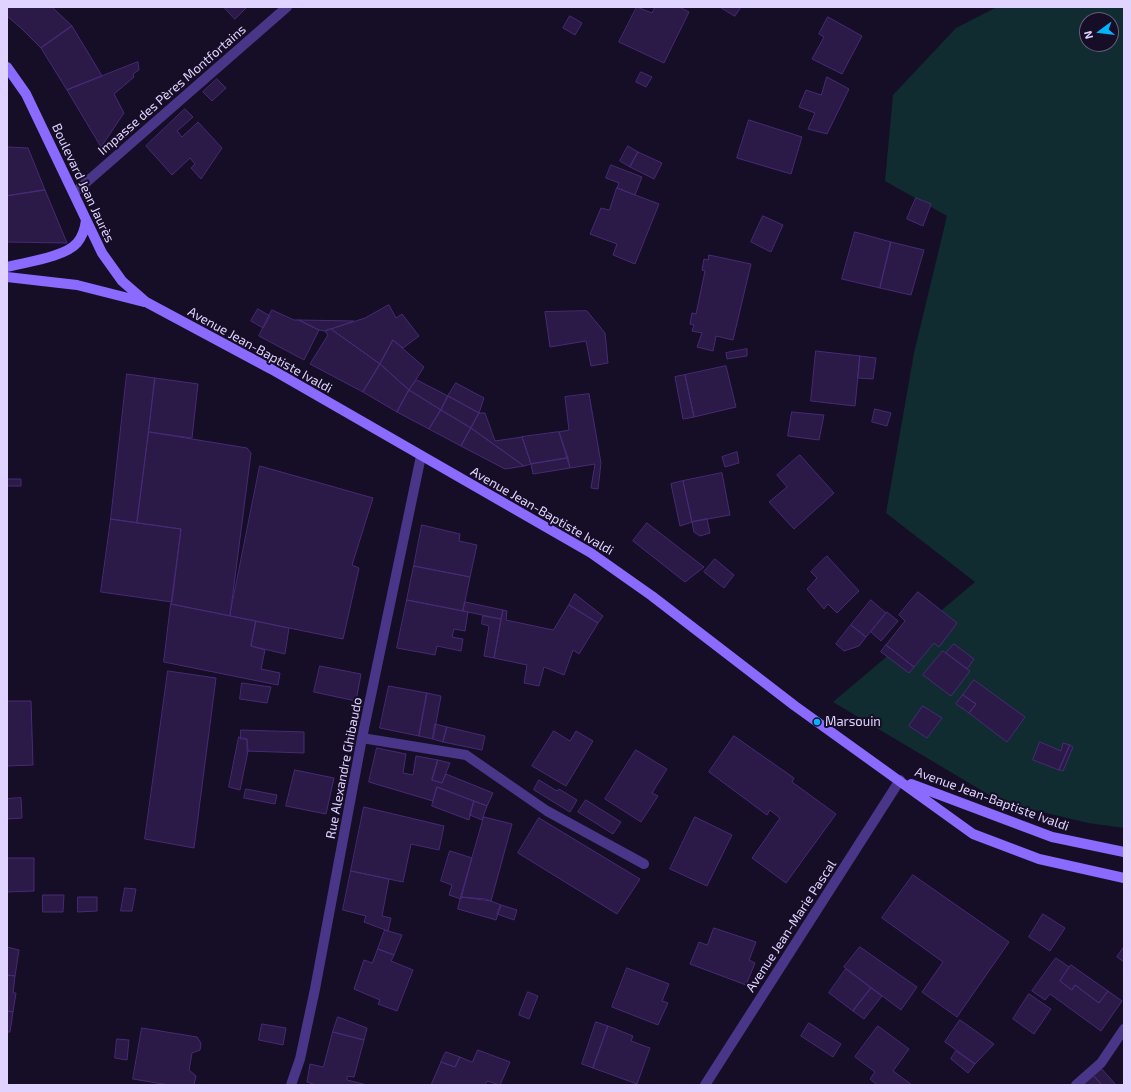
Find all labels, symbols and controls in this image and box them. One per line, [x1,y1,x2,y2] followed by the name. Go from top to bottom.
[1079,12,1119,52] north arrow
[95,22,249,158] street label: Impasse des Pères Montfortains
[1081,29,1095,41] text: N
[49,121,117,245] street label: Boulevard Jean Jaurès
[185,304,335,396] street label: Avenue Jean-Baptiste Ivaldi
[468,464,616,558] street label: Avenue Jean-Baptiste Ivaldi
[323,696,365,840] street label: Rue Alexandre Ghibaudo
[825,714,881,730] place label: Marsouin
[812,717,822,727] marker: Marsouin
[913,764,1071,834] street label: Avenue Jean-Baptiste Ivaldi
[743,857,839,995] street label: Avenue Jean-Marie Pascal

